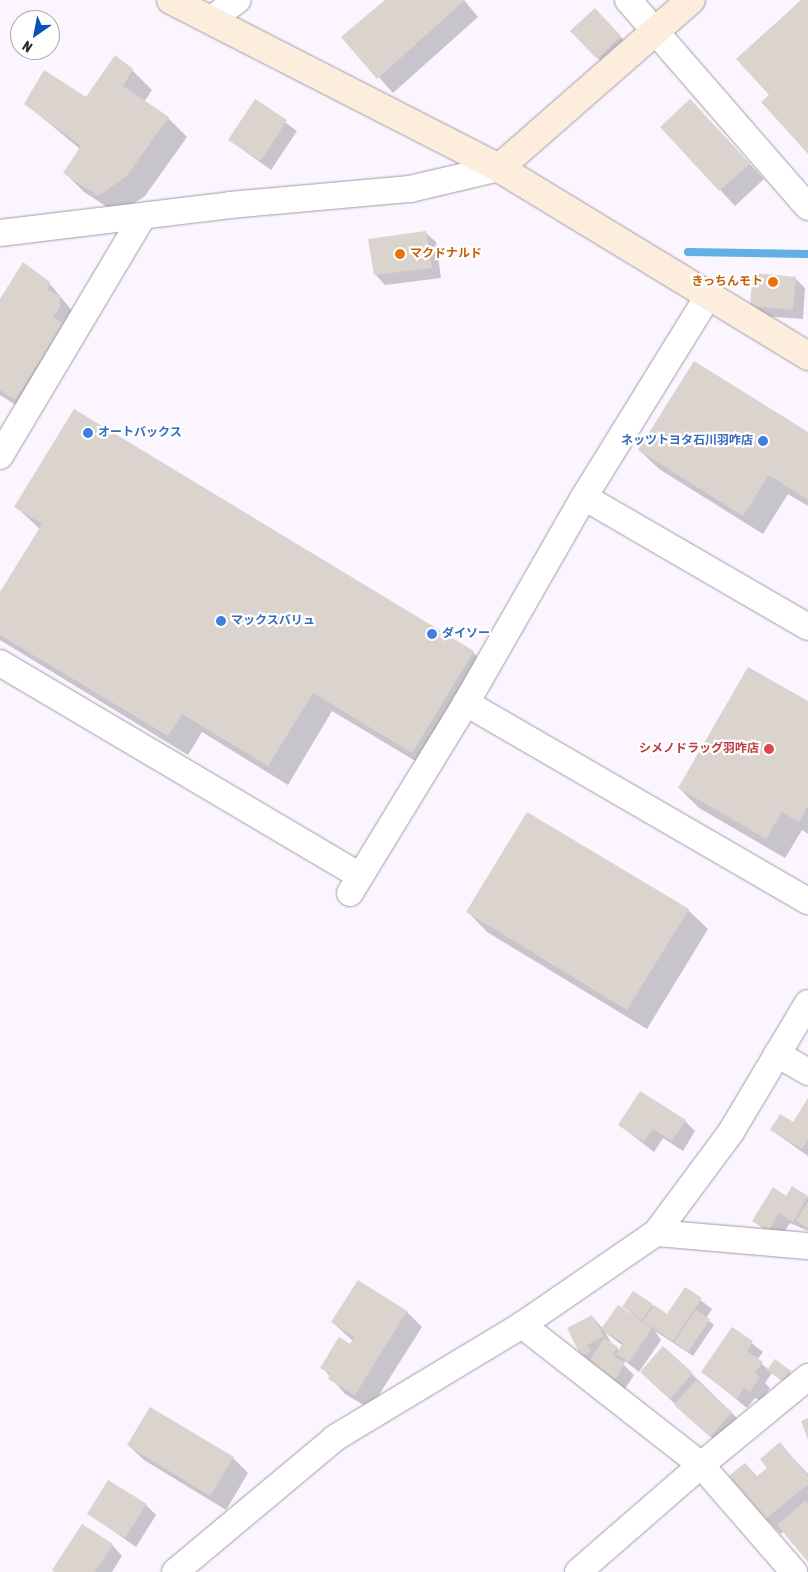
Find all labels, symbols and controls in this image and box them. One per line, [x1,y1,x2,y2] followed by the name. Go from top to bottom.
[10,10,60,60] north arrow
[20,38,35,56] text: N
[410,247,482,261] place label: マクドナルド
[394,248,406,260] marker: マクドナルド
[691,275,763,289] place label: きっちんモト
[767,276,779,288] marker: きっちんモト
[98,426,182,440] place label: オートバックス
[82,427,94,439] marker: オートバックス
[621,434,753,448] place label: ネッツトヨタ石川羽咋店
[757,435,769,447] marker: ネッツトヨタ石川羽咋店
[231,614,315,628] place label: マックスバリュ
[215,615,227,627] marker: マックスバリュ
[442,627,490,641] place label: ダイソー
[426,628,438,640] marker: ダイソー
[639,742,759,756] place label: シメノドラッグ羽咋店
[763,743,775,755] marker: シメノドラッグ羽咋店

